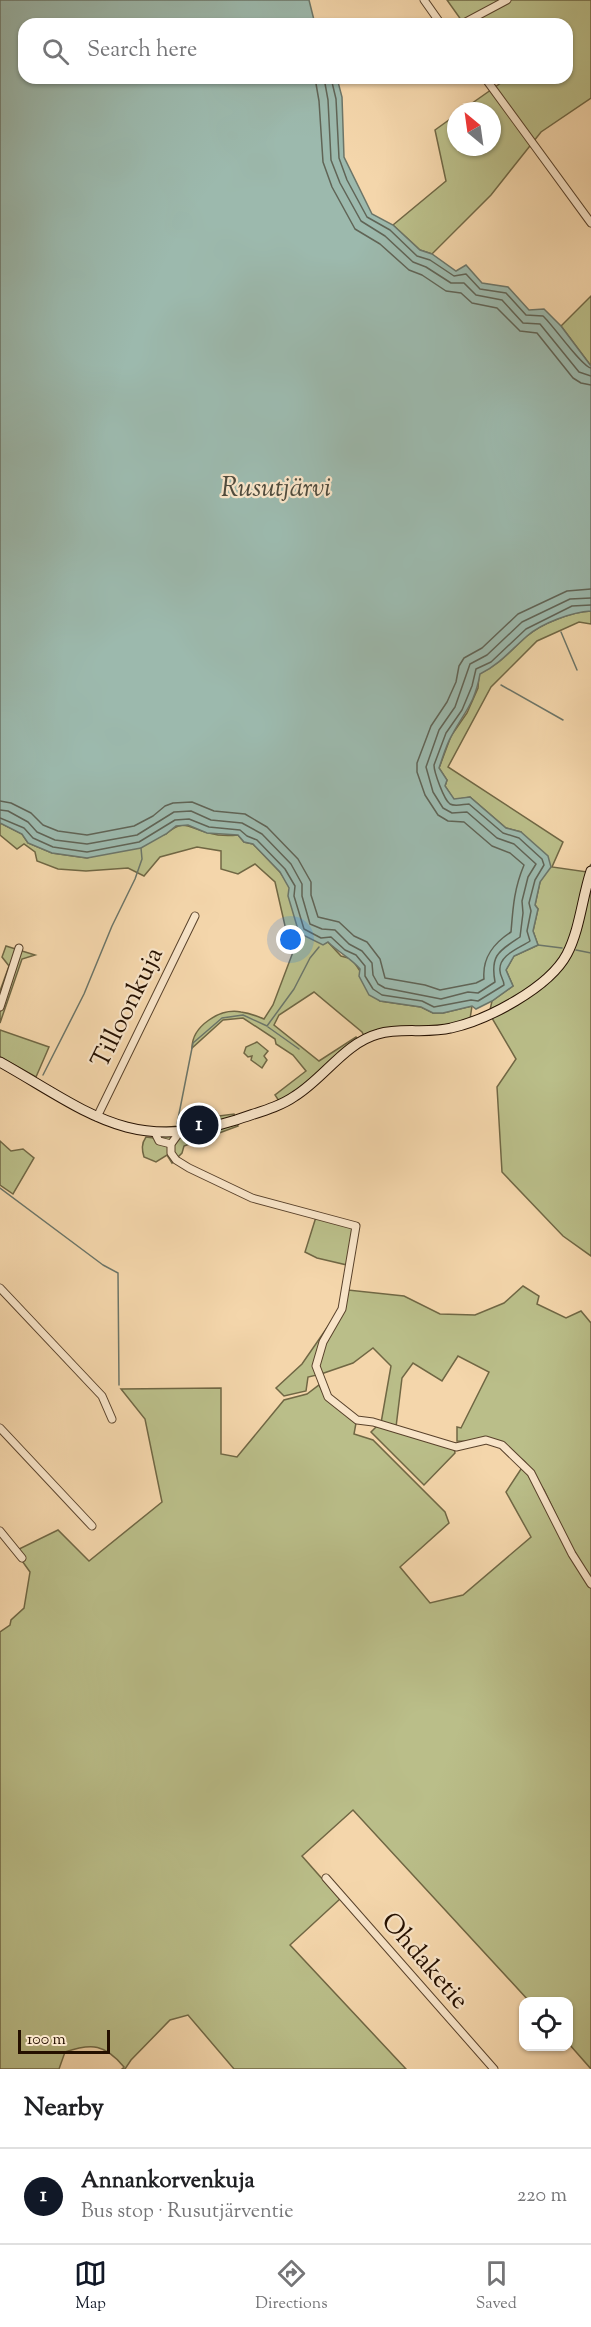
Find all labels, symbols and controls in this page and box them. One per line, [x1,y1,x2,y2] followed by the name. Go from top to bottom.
[18,18,573,84] search box
[39,35,72,68] icon: search
[87,35,197,67] text: Search here
[447,102,501,156] north arrow
[221,470,331,509] water label: Rusutjärvi
[276,925,305,954] your location
[83,941,173,1075] street label: Tilloonkuja
[180,1102,218,1148] pin: 1
[372,1905,477,2018] street label: Ohdaketie
[519,1997,573,2051] map controls
[519,1997,573,2051] button: locate
[18,2027,110,2054] scale bar
[27,2029,66,2052] text: 100 m
[24,2090,104,2127] text: Nearby
[81,2166,255,2198] text: Annankorvenkuja
[40,2182,47,2211] text: 1
[517,2182,567,2211] text: 220 m
[81,2198,293,2227] text: Bus stop · Rusutjärventie
[74,2257,107,2316] tab: Map
[255,2257,328,2316] tab: Directions
[476,2257,517,2316] tab: Saved

